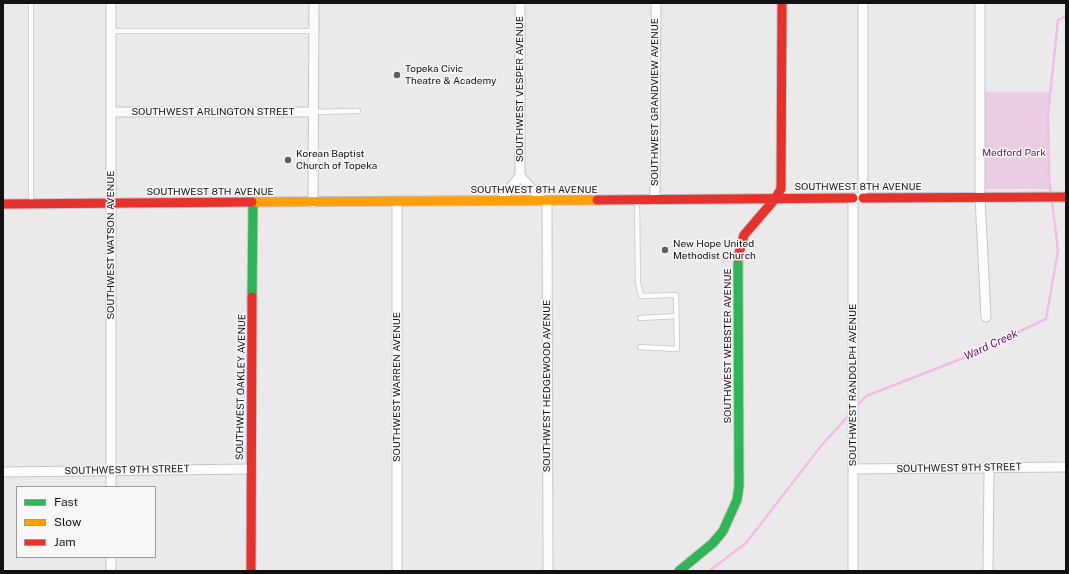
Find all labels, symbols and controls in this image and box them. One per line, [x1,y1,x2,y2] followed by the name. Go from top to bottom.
[514,16,526,162] street label: SOUTHWEST VESPER AVENUE
[649,18,661,186] street label: SOUTHWEST GRANDVIEW AVENUE
[405,63,496,86] place label: Topeka Civic Theatre & Academy
[392,70,402,80] marker: Topeka Civic Theatre & Academy
[132,106,294,118] street label: SOUTHWEST ARLINGTON STREET
[982,147,1046,159] park label: Medford Park
[296,148,377,172] place label: Korean Baptist Church of Topeka
[283,155,293,165] marker: Korean Baptist Church of Topeka
[105,170,117,320] street label: SOUTHWEST WATSON AVENUE
[794,181,922,193] street label: SOUTHWEST 8TH AVENUE
[470,184,598,196] street label: SOUTHWEST 8TH AVENUE
[146,186,274,198] street label: SOUTHWEST 8TH AVENUE
[673,238,756,262] place label: New Hope United Methodist Church
[660,245,670,255] marker: New Hope United Methodist Church
[722,268,734,424] street label: SOUTHWEST WEBSTER AVENUE
[541,300,553,472] street label: SOUTHWEST HEDGEWOOD AVENUE
[847,304,859,466] street label: SOUTHWEST RANDOLPH AVENUE
[391,312,403,462] street label: SOUTHWEST WARREN AVENUE
[234,314,248,460] street label: SOUTHWEST OAKLEY AVENUE
[962,327,1020,363] water label: Ward Creek
[896,461,1022,475] street label: SOUTHWEST 9TH STREET
[64,463,190,477] street label: SOUTHWEST 9TH STREET
[16,486,156,558] legend
[54,495,78,509] text: Fast
[54,515,81,529] text: Slow
[54,535,76,549] text: Jam

